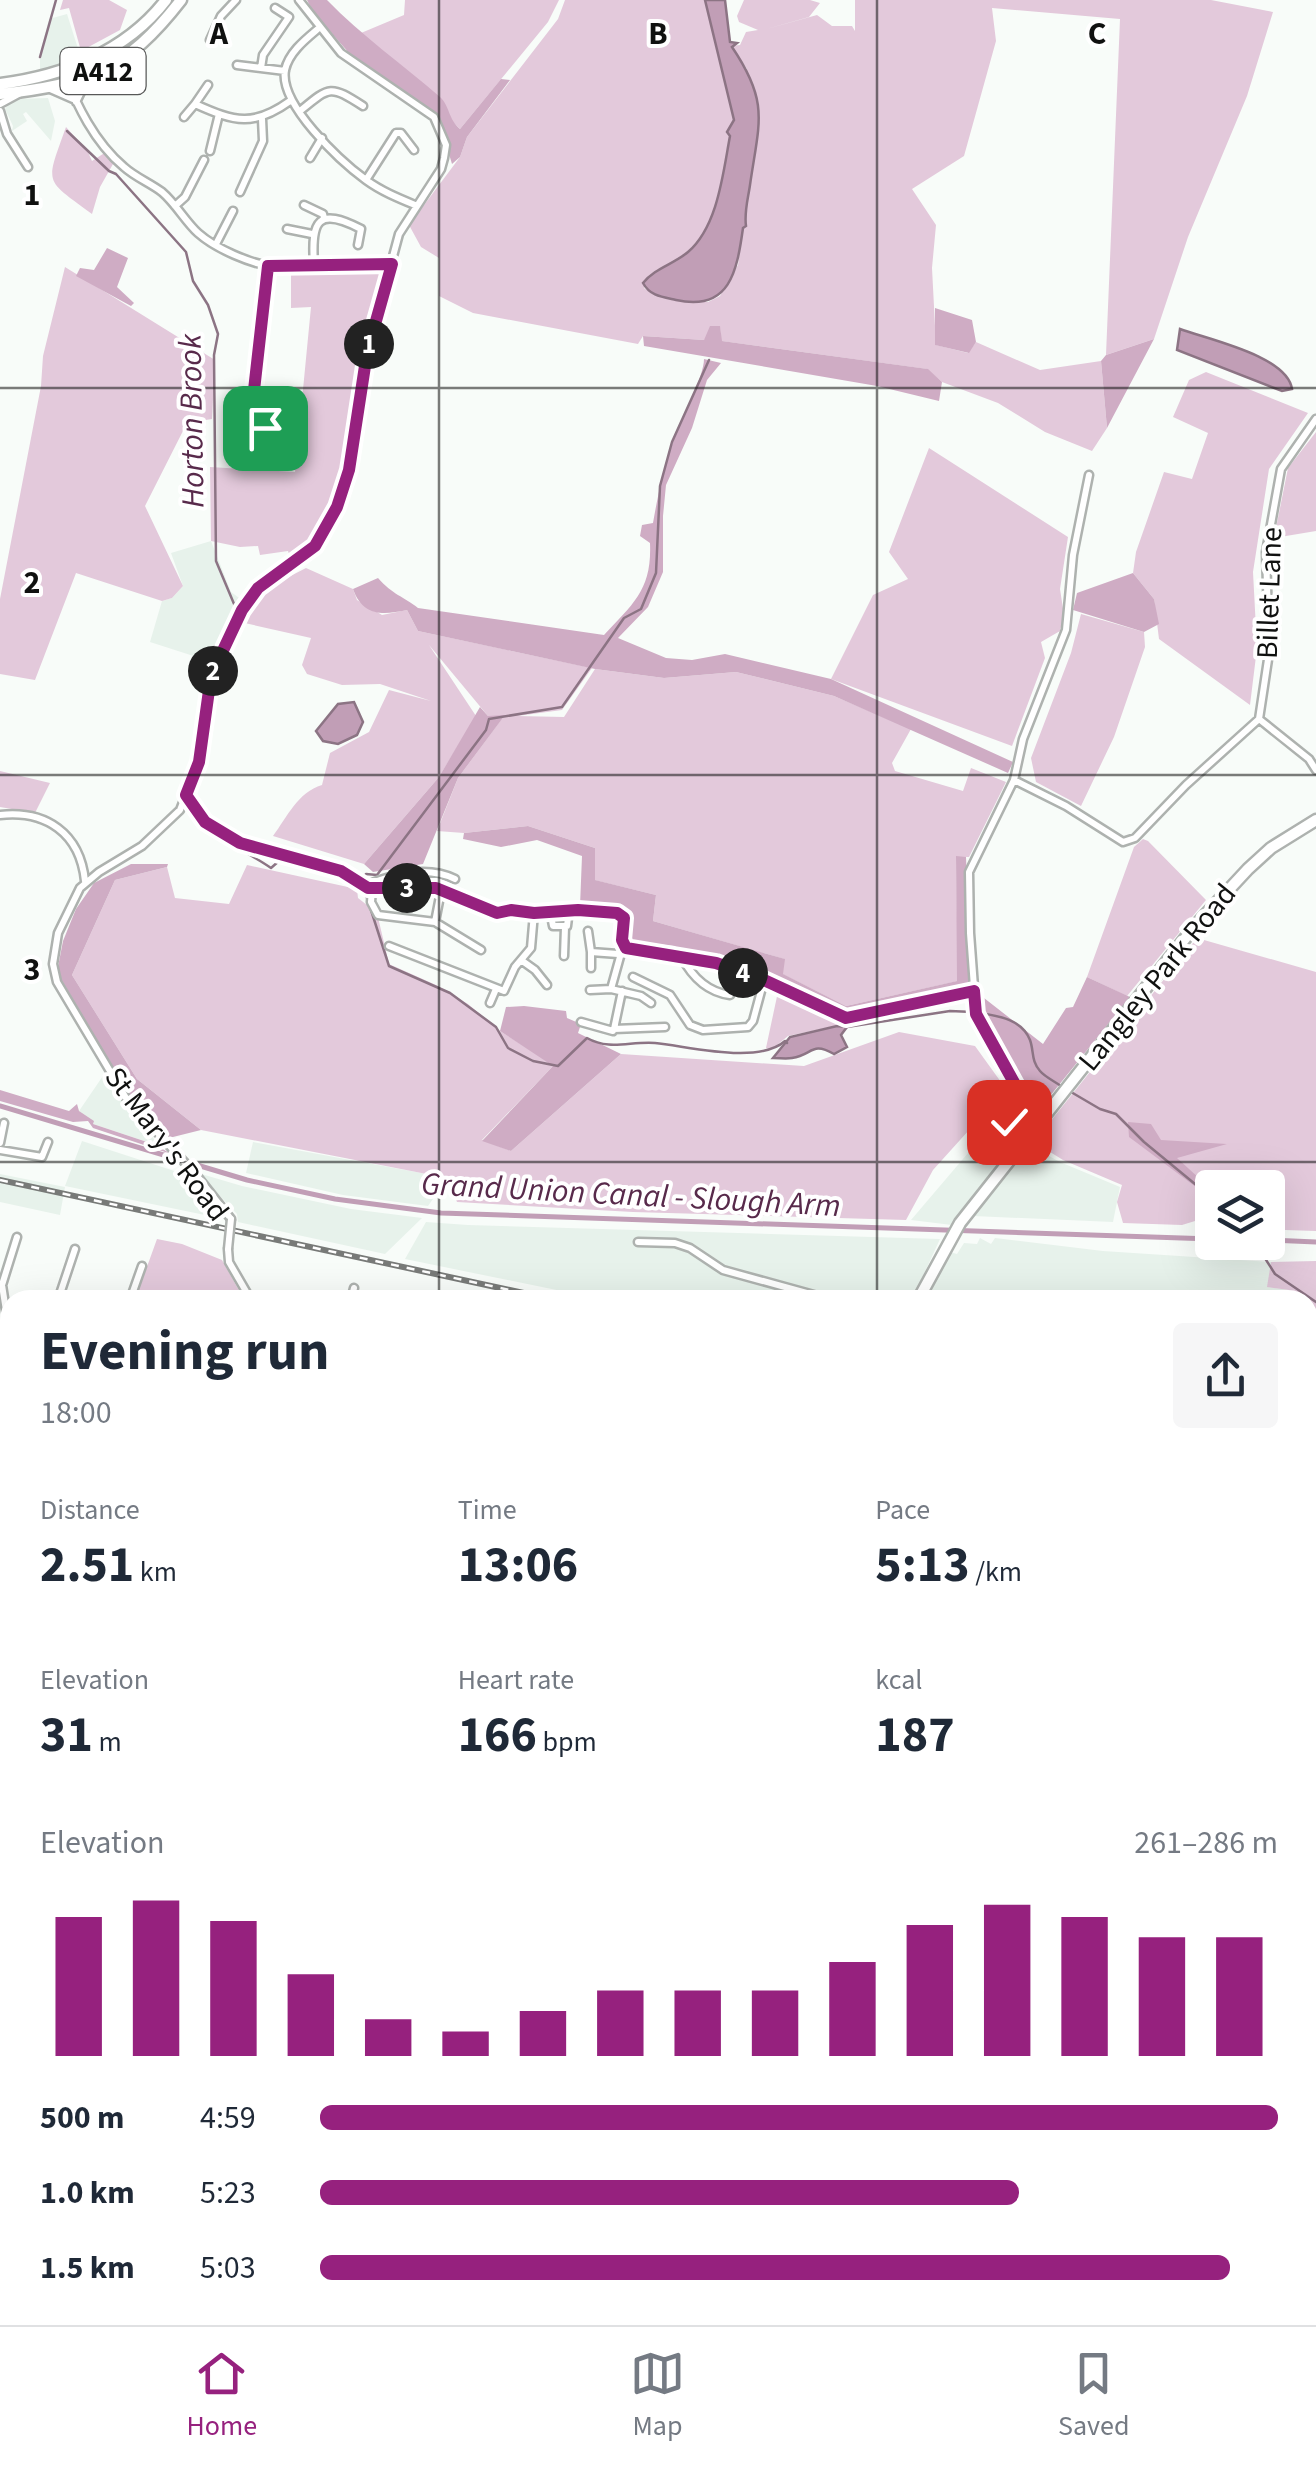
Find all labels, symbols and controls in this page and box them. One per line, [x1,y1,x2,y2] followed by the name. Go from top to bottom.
[209,11,229,57] text: A
[648,11,668,57] text: B
[1088,11,1106,57] text: C
[61,48,146,94] road number: A412
[24,172,40,218] text: 1
[344,319,394,369] pin: 1
[362,324,376,364] text: 1
[167,333,217,508] water label: Horton Brook
[223,386,308,471] pin
[238,401,293,456] icon: arrive
[1246,526,1293,660] street label: Billet Lane
[24,560,40,606] text: 2
[188,646,238,696] pin: 2
[206,651,220,691] text: 2
[382,863,432,913] pin: 3
[400,868,414,908] text: 3
[1068,874,1247,1080] street label: Langley Park Road
[24,947,40,993] text: 3
[718,948,768,998] pin: 4
[736,953,750,993] text: 4
[94,1058,239,1230] street label: St Mary's Road
[967,1080,1052,1165] pin
[982,1095,1037,1150] icon: check
[420,1161,842,1229] water label: Grand Union Canal - Slough Arm
[1195,1170,1285,1260] map controls
[1195,1170,1285,1260] button: layers
[40,1313,329,1391] text: Evening run
[1173,1323,1278,1428] button: share
[40,1390,112,1436] text: 18:00
[40,1490,140,1530] text: Distance
[458,1490,517,1530] text: Time
[875,1490,930,1530] text: Pace
[40,1530,134,1601] text: 2.51
[458,1530,578,1601] text: 13:06
[875,1530,970,1601] text: 5:13
[134,1552,177,1592] text: km
[970,1552,1022,1592] text: /km
[40,1660,149,1700] text: Elevation
[458,1660,574,1700] text: Heart rate
[875,1660,922,1700] text: kcal
[40,1700,93,1771] text: 31
[458,1700,537,1771] text: 166
[875,1700,955,1771] text: 187
[93,1722,122,1762] text: m
[537,1722,597,1762] text: bpm
[40,1820,165,1866] text: Elevation
[1134,1820,1278,1866] text: 261–286 m
[40,2095,125,2141] text: 500 m
[200,2095,256,2141] text: 4:59
[40,2170,135,2216] text: 1.0 km
[200,2170,256,2216] text: 5:23
[40,2245,135,2291] text: 1.5 km
[200,2245,256,2291] text: 5:03
[186,2346,257,2446] tab: Home
[630,2346,685,2446] tab: Map
[1058,2346,1129,2446] tab: Saved

